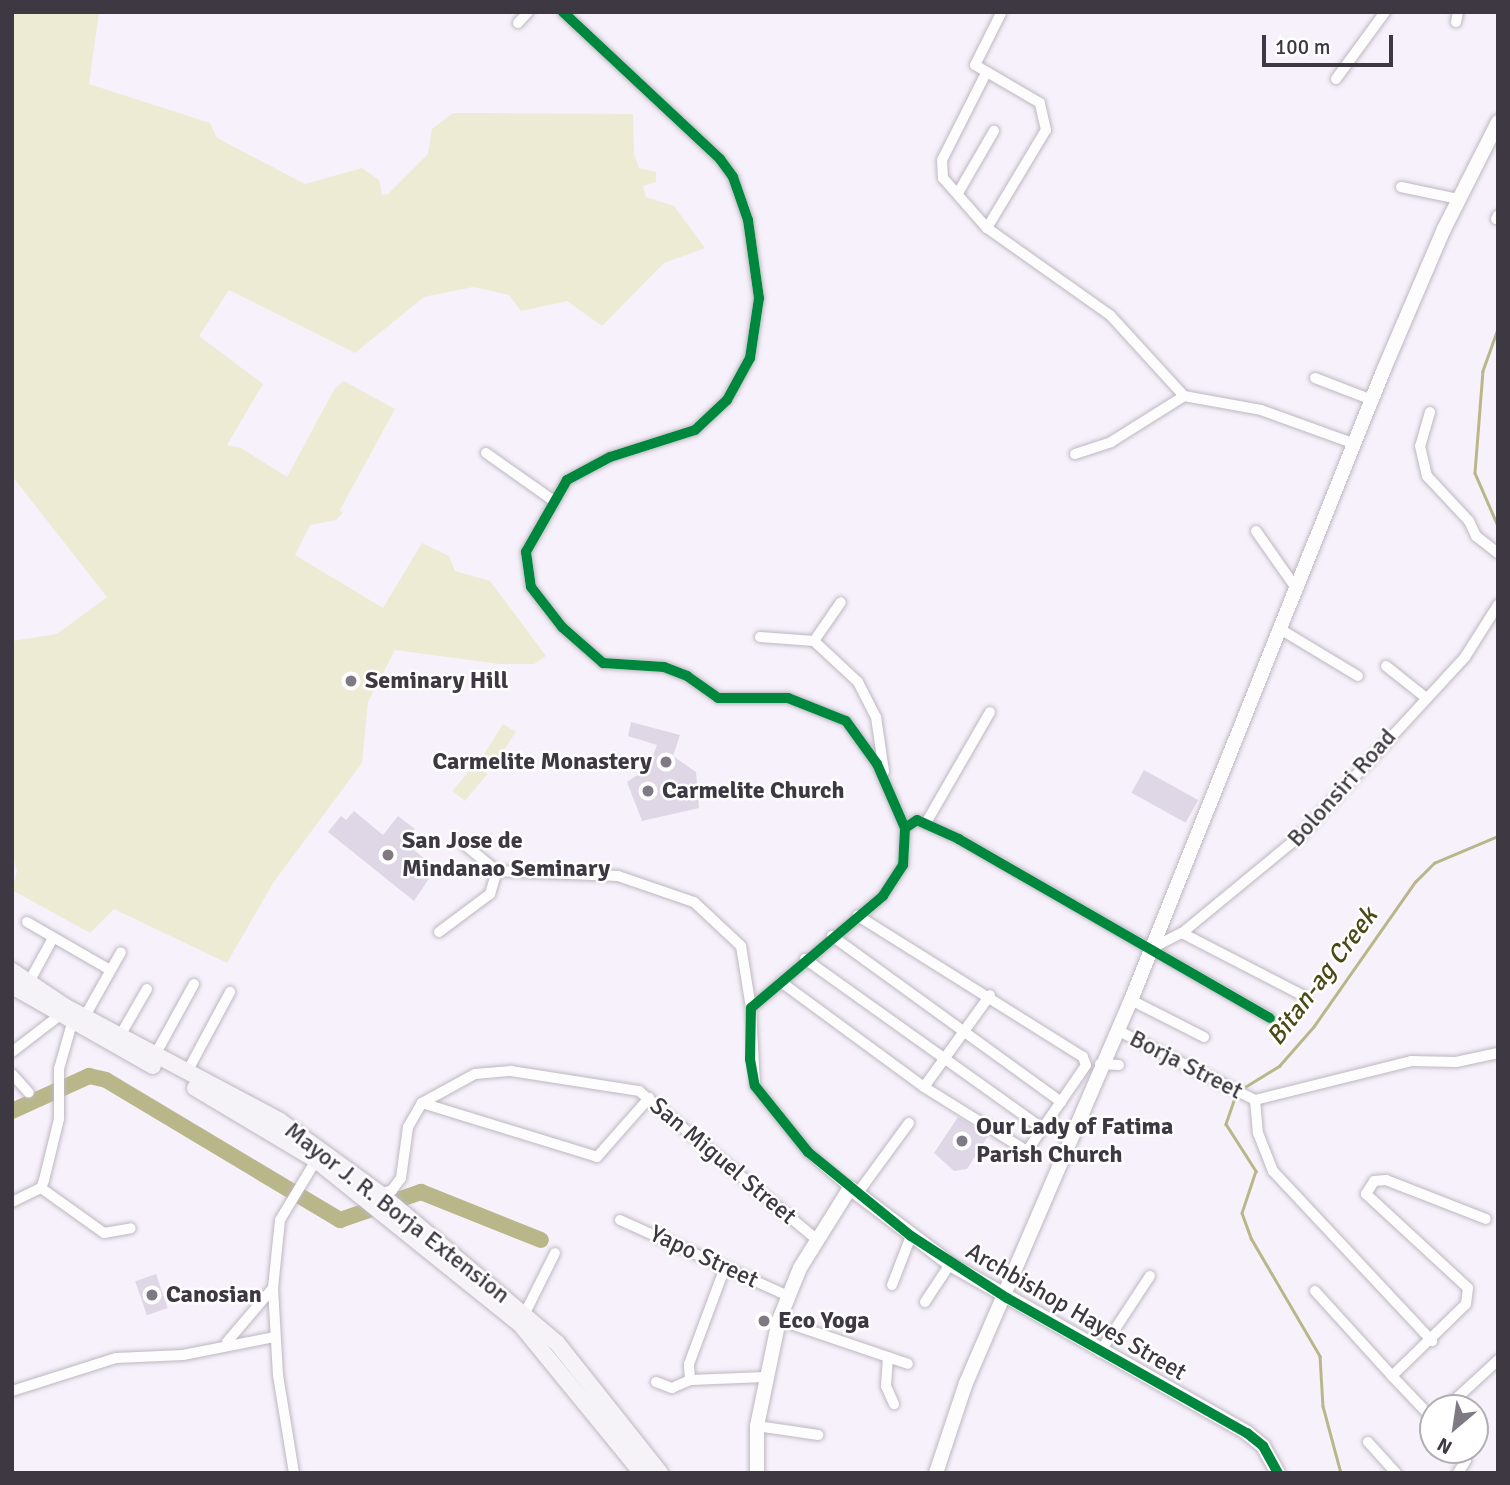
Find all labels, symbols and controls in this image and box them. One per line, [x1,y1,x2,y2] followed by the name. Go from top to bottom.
[1265,21,1396,65] scale bar
[1275,34,1330,60] text: 100 m
[365,667,508,695] place label: Seminary Hill
[343,673,359,689] marker: Seminary Hill
[1282,723,1402,853] street label: Bolonsiri Road
[432,748,652,776] place label: Carmelite Monastery
[658,754,674,770] marker: Carmelite Monastery
[662,777,844,805] place label: Carmelite Church
[640,783,656,799] marker: Carmelite Church
[402,827,610,883] place label: San Jose de Mindanao Seminary
[380,847,396,863] marker: San Jose de Mindanao Seminary
[1261,902,1385,1052] water label: Bitan-ag Creek
[1125,1024,1247,1106] street label: Borja Street
[644,1091,802,1231] street label: San Miguel Street
[976,1113,1173,1169] place label: Our Lady of Fatima Parish Church
[279,1116,515,1310] street label: Mayor J. R. Borja Extension
[954,1133,970,1149] marker: Our Lady of Fatima Parish Church
[645,1219,763,1295] street label: Yapo Street
[961,1237,1191,1387] street label: Archbishop Hayes Street
[166,1281,262,1309] place label: Canosian
[144,1287,160,1303] marker: Canosian
[778,1307,870,1335] place label: Eco Yoga
[756,1313,772,1329] marker: Eco Yoga
[1419,1394,1489,1464] north arrow
[1433,1432,1456,1459] text: N

